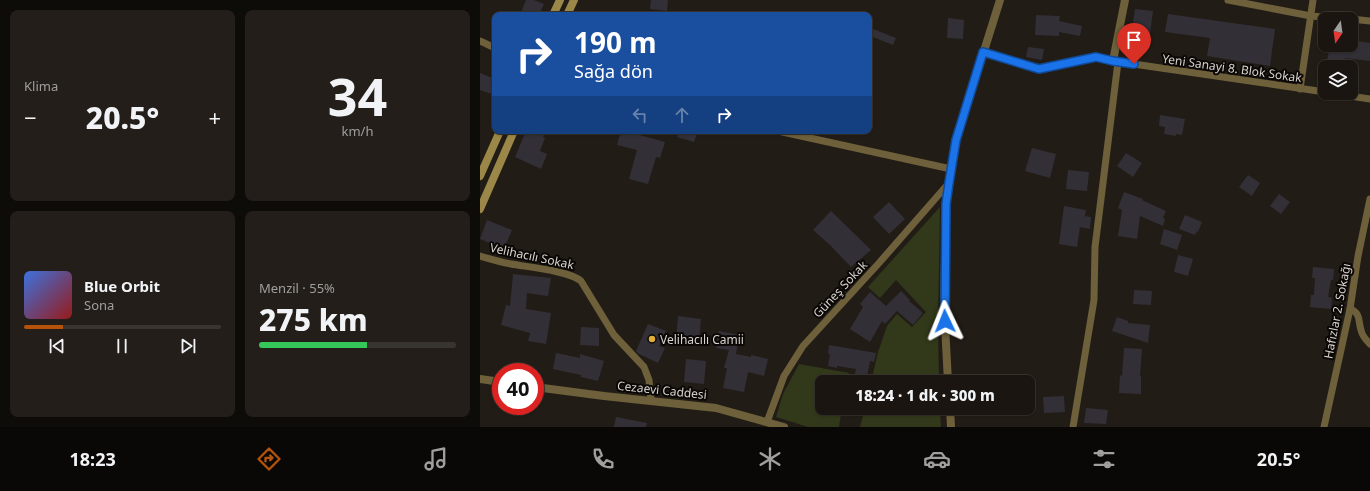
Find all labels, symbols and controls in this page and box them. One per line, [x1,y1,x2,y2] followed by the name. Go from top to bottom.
[1318,12,1358,52] north arrow
[1318,12,1358,100] map controls
[574,23,657,61] text: 190 m
[1117,23,1151,64] pin
[508,28,560,80] icon: right
[1123,29,1145,51] icon: arrive
[1161,50,1303,86] street label: Yeni Sanayi 8. Blok Sokak
[574,59,653,83] text: Sağa dön
[328,60,387,131] text: 34
[1318,60,1358,100] button: layers
[24,77,58,95] text: Klima
[86,97,159,138] text: 20.5°
[24,102,37,132] text: −
[208,102,221,132] text: +
[629,104,651,126] icon: left
[671,104,693,126] icon: ahead
[713,104,735,126] icon: right
[342,122,373,140] text: km/h
[488,239,576,273] street label: Velihacılı Sokak
[809,256,871,321] street label: Güneş Sokak
[1319,262,1355,360] street label: Hafızlar 2. Sokağı
[84,276,160,296] text: Blue Orbit
[259,279,335,297] text: Menzil · 55%
[84,296,114,314] text: Sona
[259,299,368,340] text: 275 km
[924,300,966,342] position arrow
[660,331,744,348] place label: Velihacılı Camii
[647,334,657,344] marker: Velihacılı Camii
[46,335,68,357] icon: previous
[111,335,133,357] icon: pause
[177,335,199,357] icon: next
[492,363,544,415] speed limit sign: 40
[616,377,708,403] street label: Cezaevi Caddesi
[855,385,995,405] text: 18:24 · 1 dk · 300 m
[255,445,283,473] icon: directions
[422,445,450,473] icon: music
[589,445,617,473] icon: phone
[756,445,784,473] icon: climate
[923,445,951,473] icon: car
[1090,445,1118,473] icon: filters
[70,447,116,471] text: 18:23
[1257,447,1300,471] text: 20.5°

